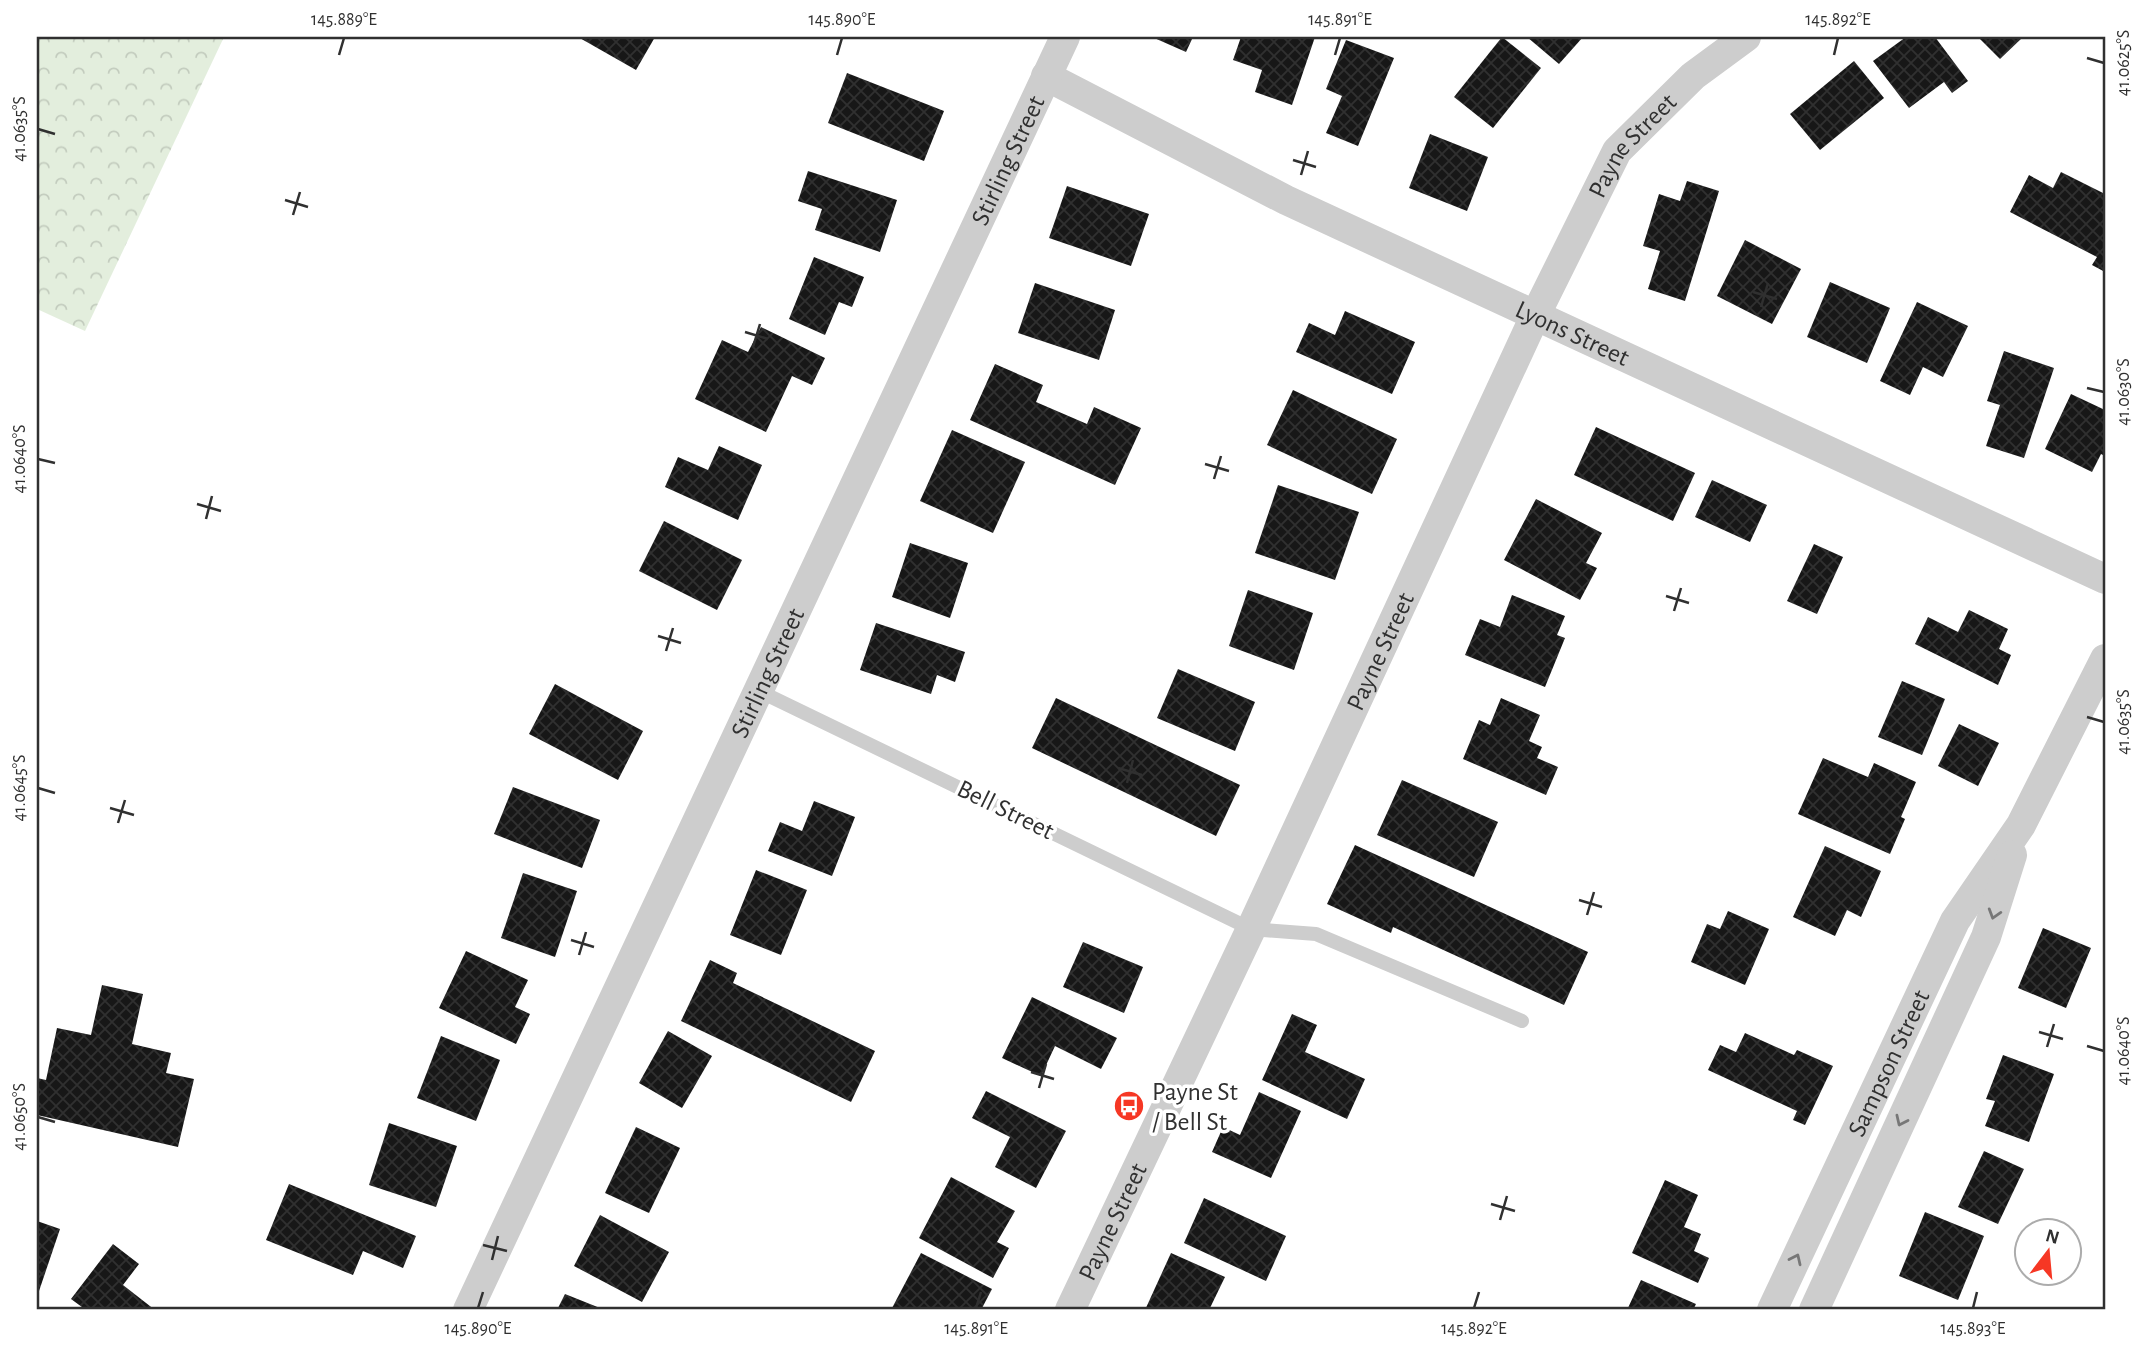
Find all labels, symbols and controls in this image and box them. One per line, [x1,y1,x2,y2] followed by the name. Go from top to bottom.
[311,11,377,29] text: 145.889°E
[809,11,876,29] text: 145.890°E
[1308,11,1372,29] text: 145.891°E
[1805,11,1871,29] text: 145.892°E
[2115,30,2133,96] text: 41.0625°S
[1584,89,1681,202] street label: Payne Street
[967,92,1050,229] street label: Stirling Street
[11,96,29,162] text: 41.0635°S
[1511,296,1633,371] street label: Lyons Street
[2115,358,2133,426] text: 41.0630°S
[11,425,29,493] text: 41.0640°S
[1342,589,1419,715] street label: Payne Street
[726,604,809,742] street label: Stirling Street
[2115,689,2133,755] text: 41.0635°S
[11,755,29,821] text: 41.0645°S
[953,775,1058,844] street label: Bell Street
[1987,907,2002,919] one-way arrow
[1844,986,1935,1141] street label: Sampson Street
[2115,1017,2133,1085] text: 41.0640°S
[1152,1079,1238,1135] place label: Payne St / Bell St
[11,1083,29,1151] text: 41.0650°S
[1112,1089,1146,1123] bus stop icon: Payne St / Bell St
[1895,1114,1909,1126] one-way arrow
[1074,1159,1152,1285] street label: Payne Street
[2012,1218,2082,1288] north arrow
[2043,1226,2061,1248] text: N
[1788,1254,1802,1266] one-way arrow
[445,1320,512,1338] text: 145.890°E
[944,1320,1008,1338] text: 145.891°E
[1441,1320,1507,1338] text: 145.892°E
[1941,1320,2006,1338] text: 145.893°E

